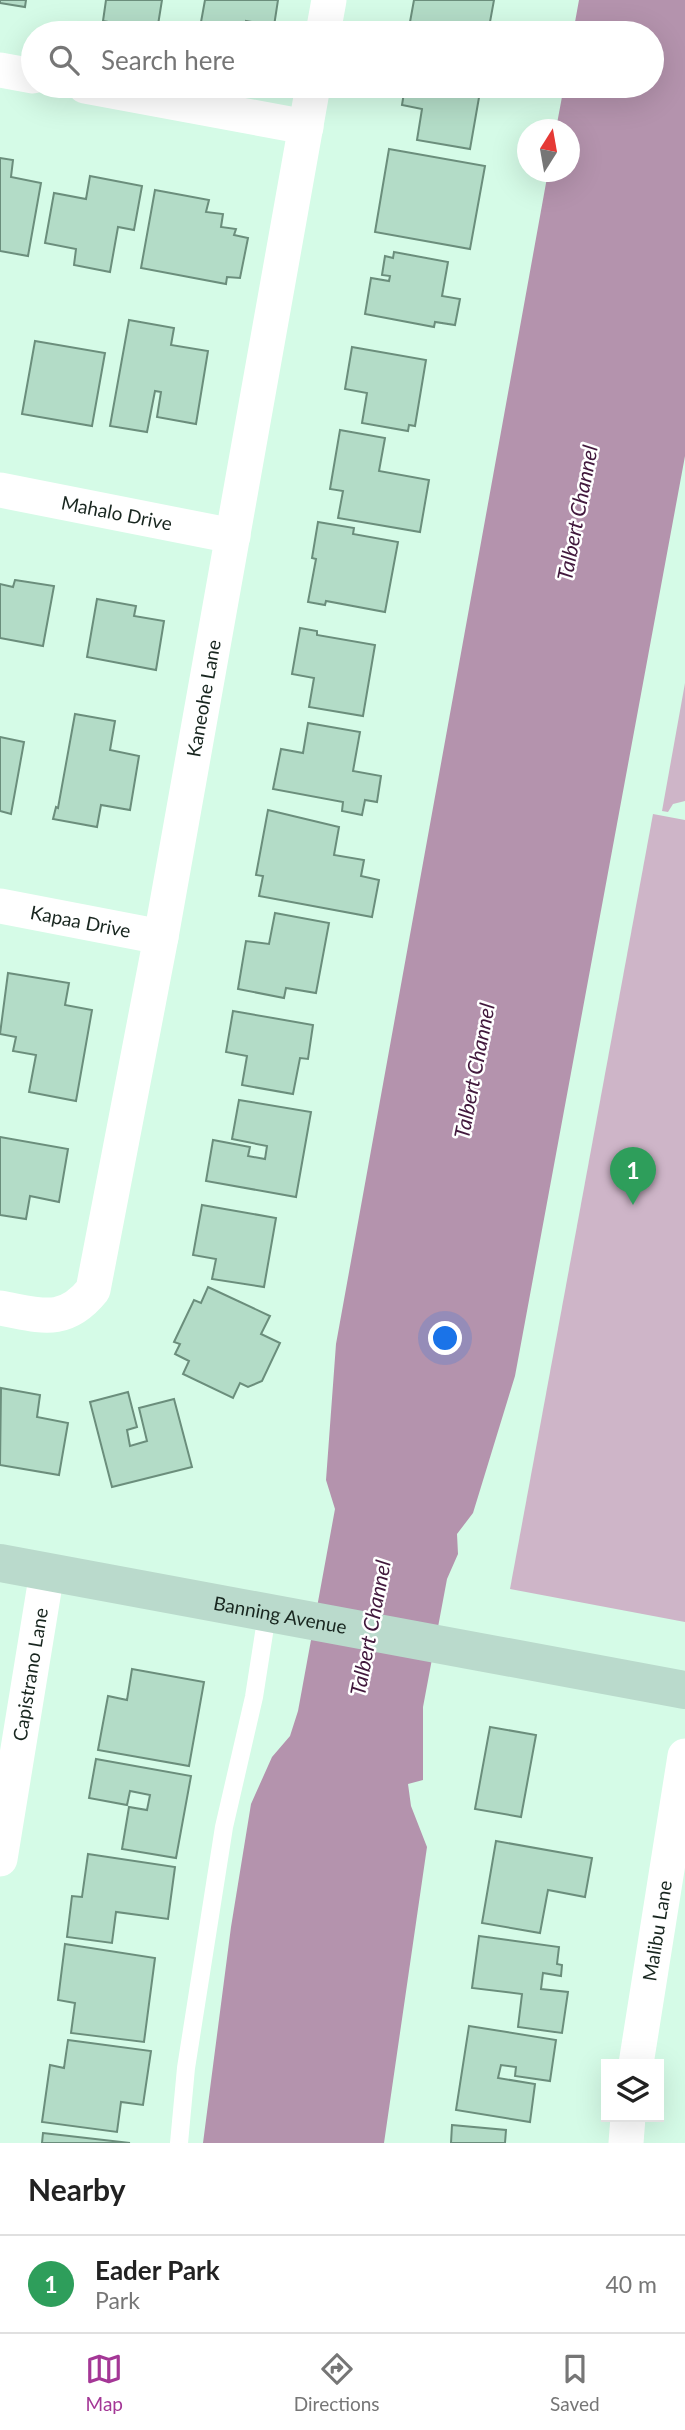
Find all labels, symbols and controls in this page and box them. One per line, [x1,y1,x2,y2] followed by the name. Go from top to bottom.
[21,21,664,98] search box
[45,41,83,79] icon: search
[101,44,235,76] text: Search here
[517,119,580,182] north arrow
[551,443,602,582] water label: Talbert Channel
[60,490,174,535] street label: Mahalo Drive
[181,638,225,759] street label: Kaneohe Lane
[28,900,133,942] street label: Kapaa Drive
[448,1001,499,1140] water label: Talbert Channel
[610,1147,656,1205] pin: 1
[428,1321,462,1355] your location
[344,1558,395,1697] water label: Talbert Channel
[212,1591,349,1638] street label: Banning Avenue
[7,1606,52,1743] street label: Capistrano Lane
[637,1879,676,1983] street label: Malibu Lane
[601,2059,664,2122] map controls
[601,2059,664,2122] button: layers
[28,2171,126,2207] text: Nearby
[95,2254,220,2286] text: Eader Park
[44,2270,58,2298] text: 1
[606,2270,657,2298] text: 40 m
[95,2286,140,2314] text: Park
[85,2350,123,2415] tab: Map
[294,2350,380,2415] tab: Directions
[550,2350,600,2415] tab: Saved

